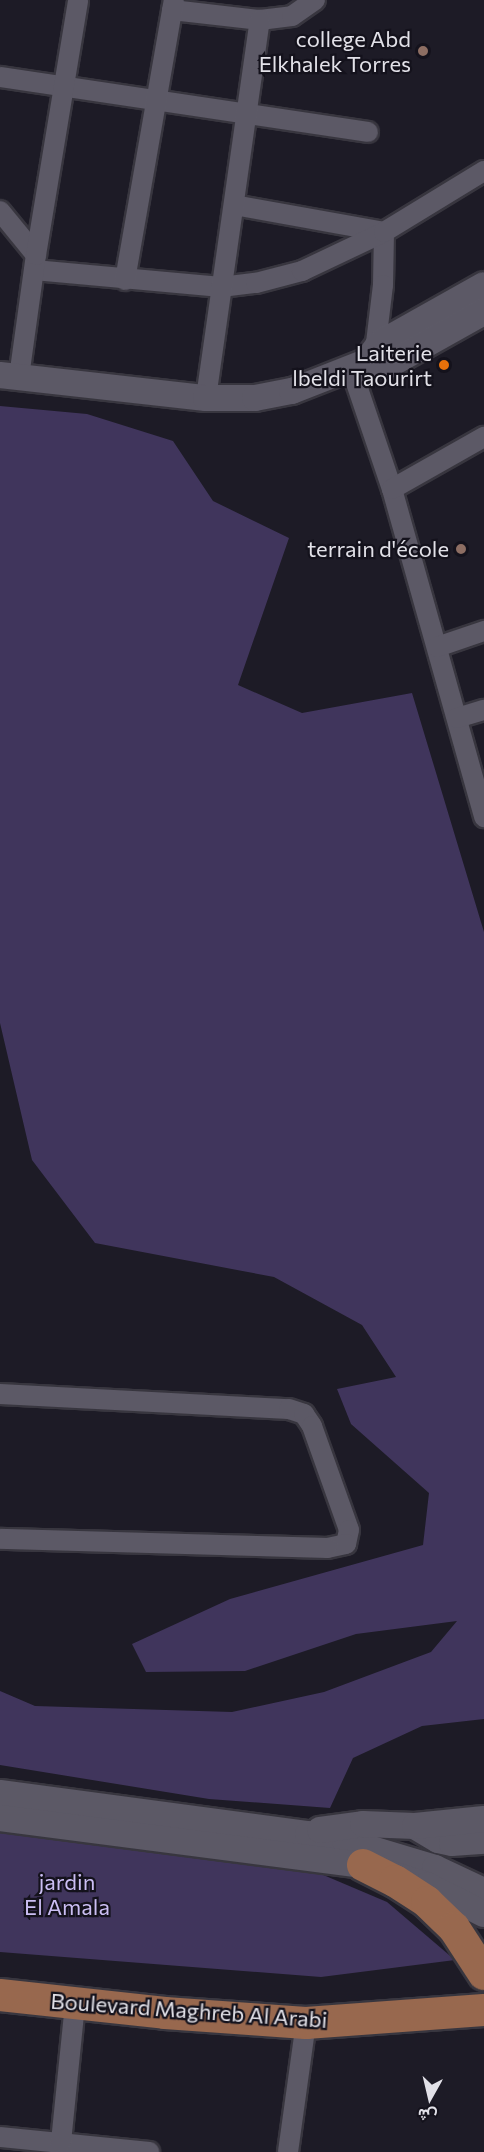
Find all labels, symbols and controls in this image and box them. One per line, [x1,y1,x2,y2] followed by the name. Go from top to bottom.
[259,25,411,76] place label: college Abd Elkhalek Torres
[416,44,430,58] marker: college Abd Elkhalek Torres
[292,339,432,390] place label: Laiterie lbeldi Taourirt
[437,358,451,372] marker: Laiterie lbeldi Taourirt
[307,536,449,562] place label: terrain d'école
[454,542,468,556] marker: terrain d'école
[24,1868,110,1920] park label: jardin El Amala
[50,1987,328,2033] street label: Boulevard Maghreb Al Arabi
[400,2068,460,2128] north arrow
[417,2106,438,2127] text: ش

